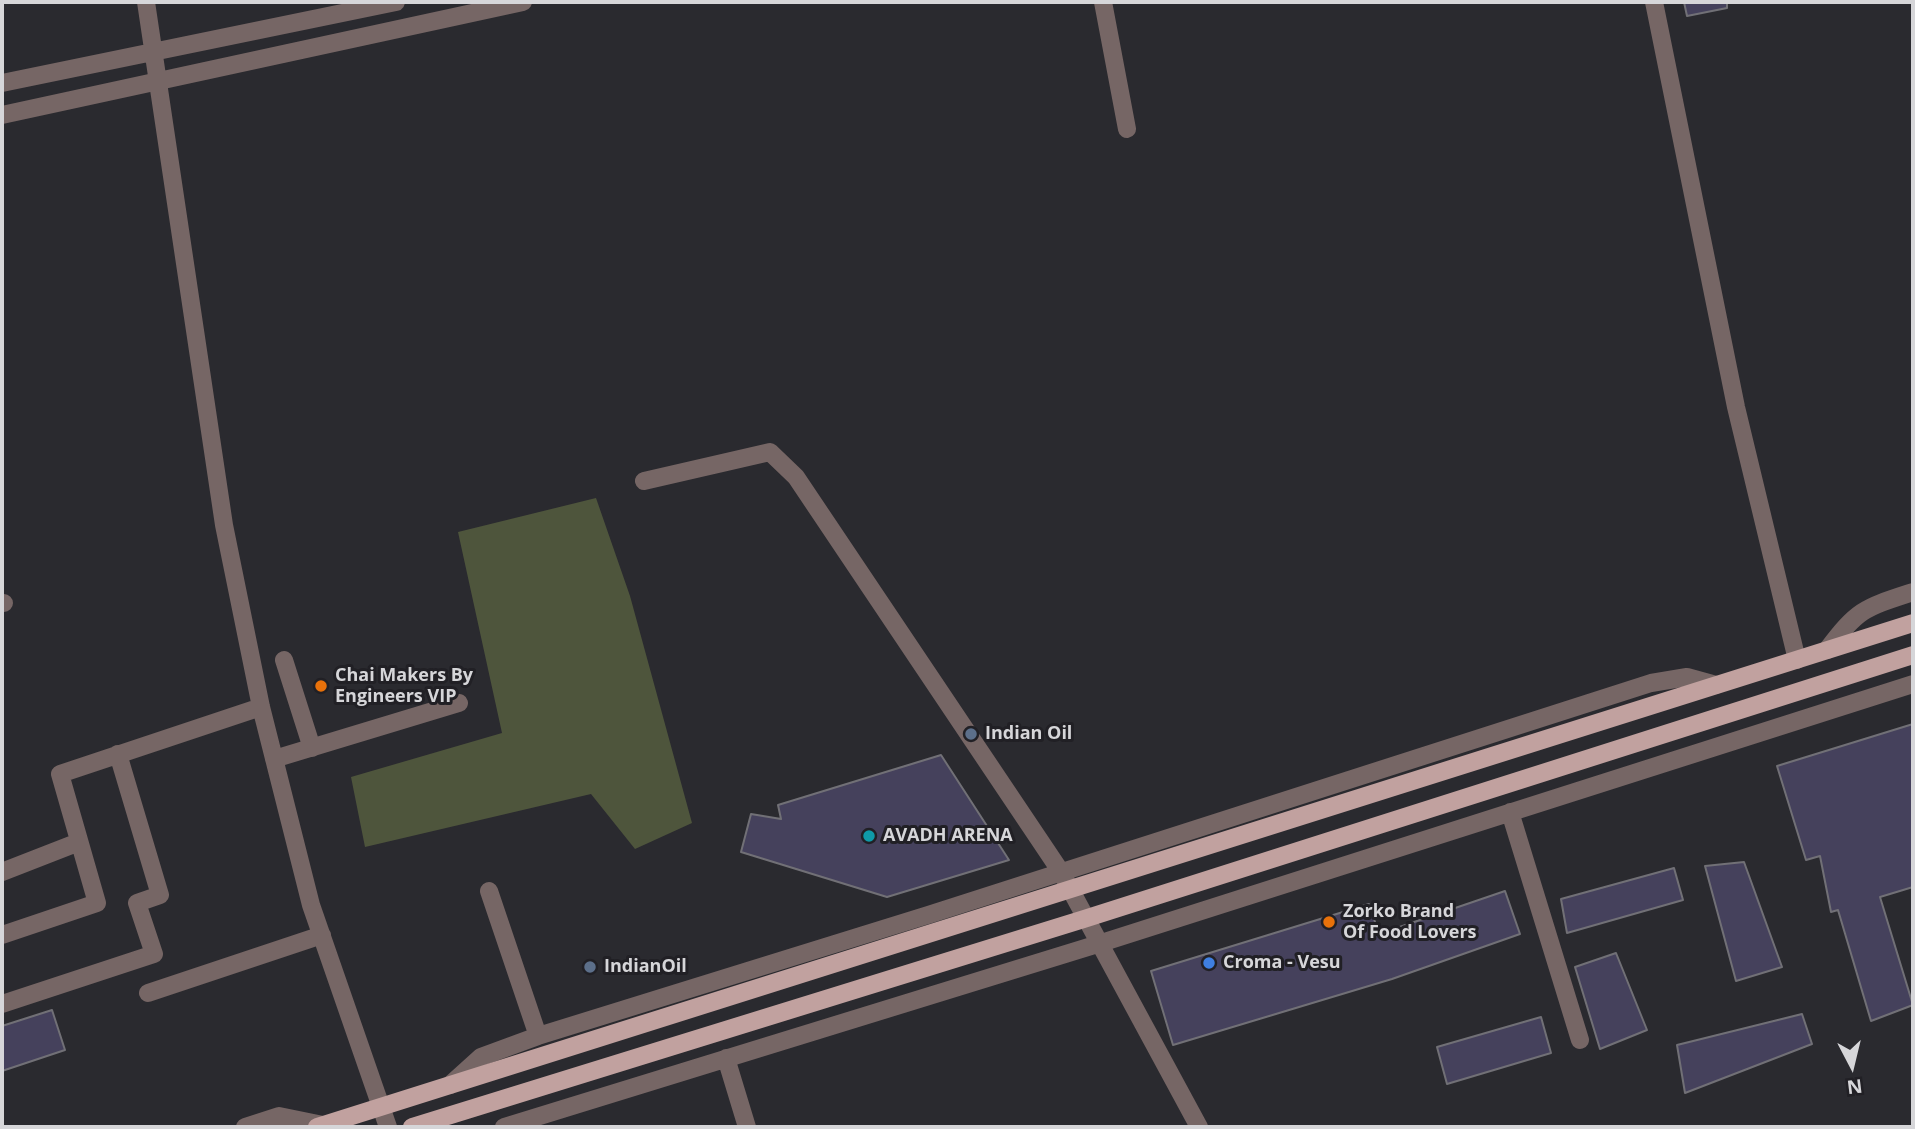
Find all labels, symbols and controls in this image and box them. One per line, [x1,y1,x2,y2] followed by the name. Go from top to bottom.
[335,665,473,708] place label: Chai Makers By Engineers VIP
[313,678,329,694] marker: Chai Makers By Engineers VIP
[985,723,1072,745] place label: Indian Oil
[963,726,979,742] marker: Indian Oil
[883,825,1013,847] place label: AVADH ARENA
[861,828,877,844] marker: AVADH ARENA
[1343,901,1477,944] place label: Zorko Brand Of Food Lovers
[1321,914,1337,930] marker: Zorko Brand Of Food Lovers
[1223,952,1341,974] place label: Croma - Vesu
[1201,955,1217,971] marker: Croma - Vesu
[604,956,687,978] place label: IndianOil
[582,959,598,975] marker: IndianOil
[1817,1031,1887,1101] north arrow
[1845,1073,1864,1101] text: N

